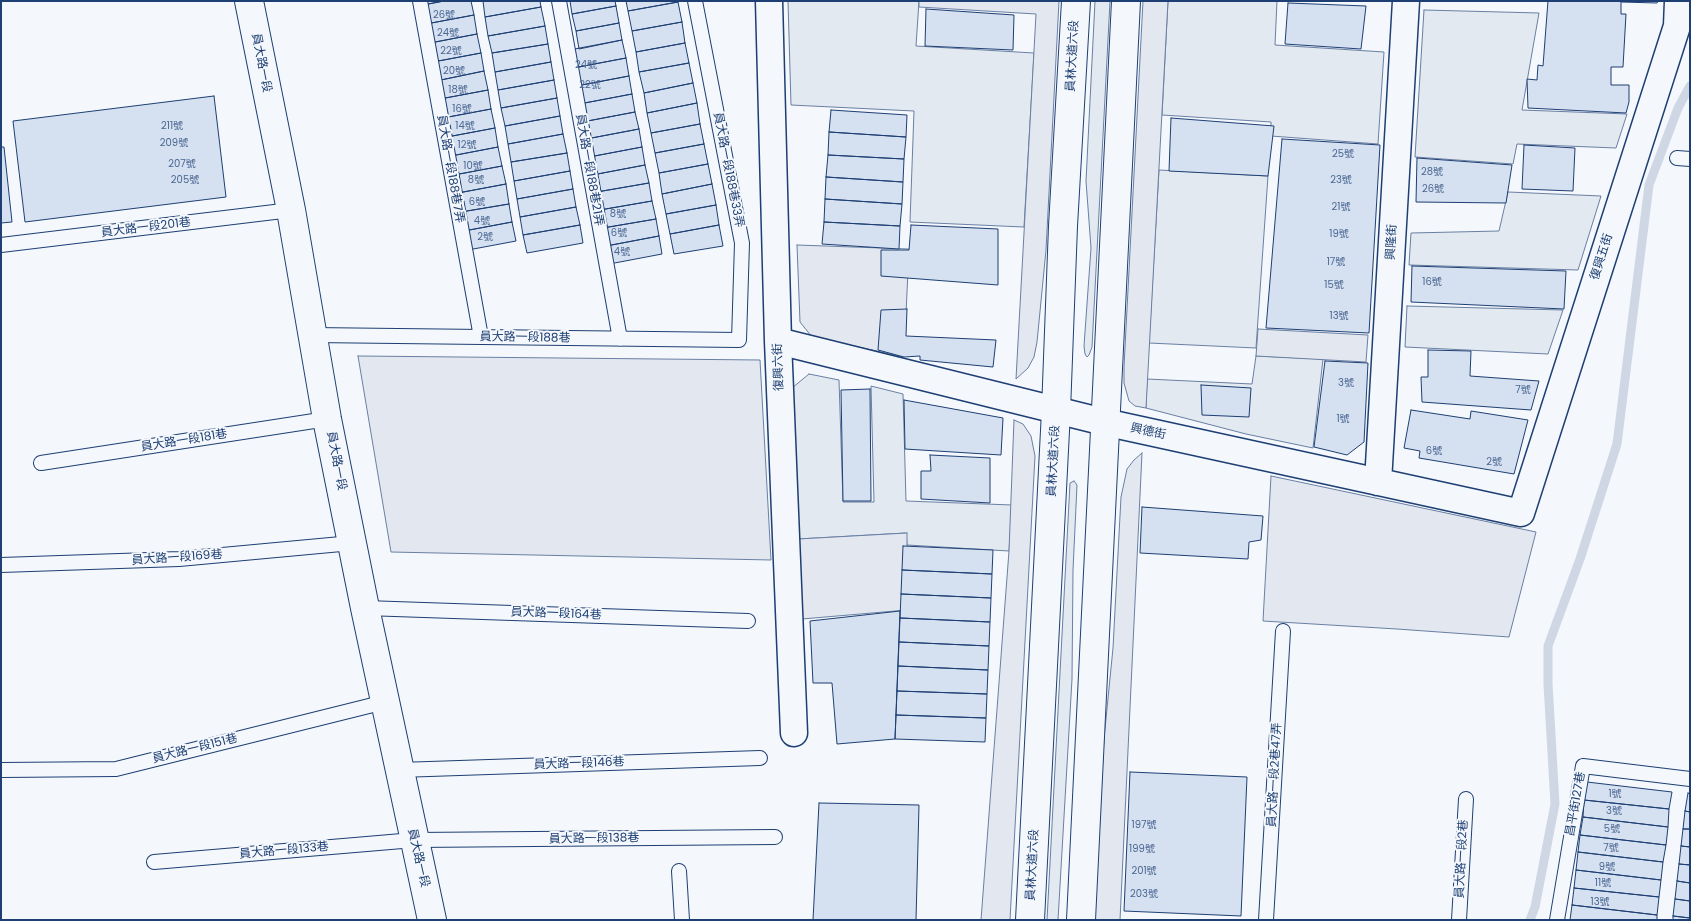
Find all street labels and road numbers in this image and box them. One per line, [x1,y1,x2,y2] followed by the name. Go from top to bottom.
[1064,20,1082,92] street label: 員林大道六段
[248,32,274,94] street label: 員大路一段
[710,111,746,229] street label: 員大路一段188巷33弄
[572,113,606,227] street label: 員大路一段188巷21弄
[433,114,467,224] street label: 員大路一段188巷7弄
[100,215,192,241] street label: 員大路一段201巷
[1384,224,1400,260] street label: 興隆街
[1588,232,1616,282] street label: 復興五街
[479,330,571,346] street label: 員大路一段188巷
[771,343,787,391] street label: 復興六街
[1129,421,1167,443] street label: 興德街
[1045,425,1063,497] street label: 員林大道六段
[140,427,228,455] street label: 員大路一段181巷
[323,430,349,492] street label: 員大路一段
[131,548,223,568] street label: 員大路一段169巷
[510,605,602,623] street label: 員大路一段164巷
[1265,722,1285,828] street label: 員大路一段2巷47弄
[151,731,239,767] street label: 員大路一段151巷
[533,755,625,773] street label: 員大路一段146巷
[1563,771,1589,837] street label: 昌平街127巷
[1453,819,1471,899] street label: 員大路一段2巷
[404,827,432,889] street label: 員大路一段
[1024,829,1042,901] street label: 員林大道六段
[549,831,639,847] street label: 員大路一段138巷
[239,840,329,862] street label: 員大路一段133巷

